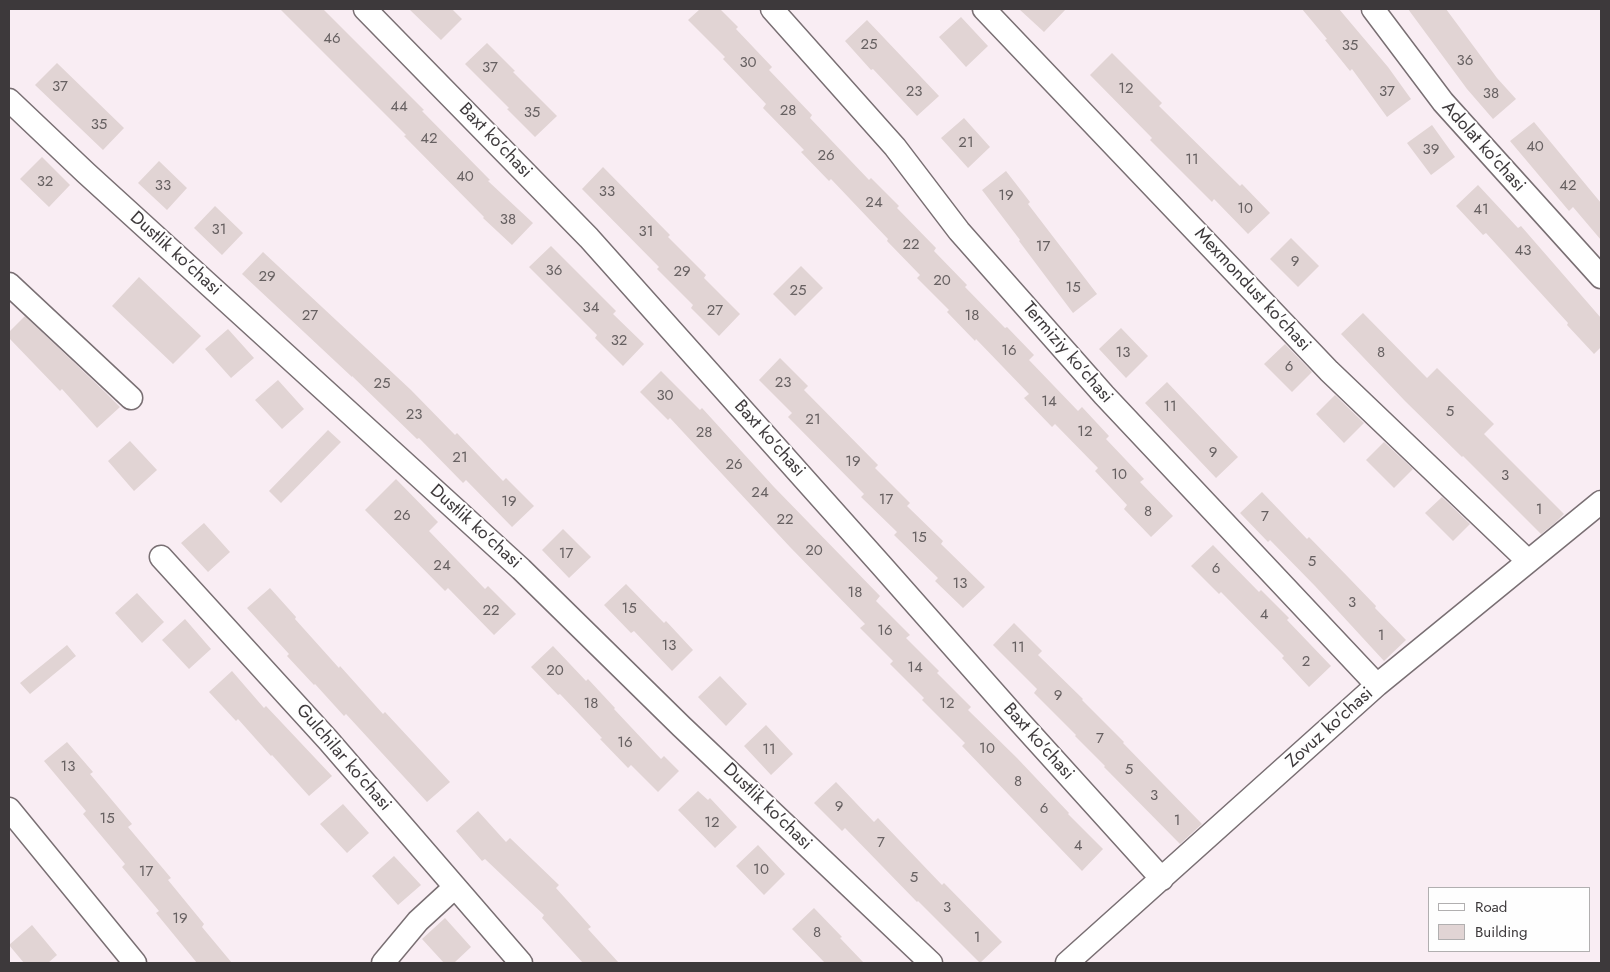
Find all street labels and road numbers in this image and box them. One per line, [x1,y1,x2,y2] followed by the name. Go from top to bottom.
[1437,97,1529,197] street label: Adolat ko'chasi
[454,99,536,183] street label: Baxt ko'chasi
[125,207,225,301] street label: Dustlik ko'chasi
[1189,224,1315,356] street label: Mexmondust ko'chasi
[1017,298,1117,408] street label: Termiziy ko'chasi
[729,396,809,482] street label: Baxt ko'chasi
[425,480,525,574] street label: Dustlik ko'chasi
[1282,683,1378,773] street label: Zovuz ko'chasi
[998,699,1078,785] street label: Baxt ko'chasi
[291,700,395,816] street label: Gulchilar ko'chasi
[718,759,816,855] street label: Dustlik ko'chasi

